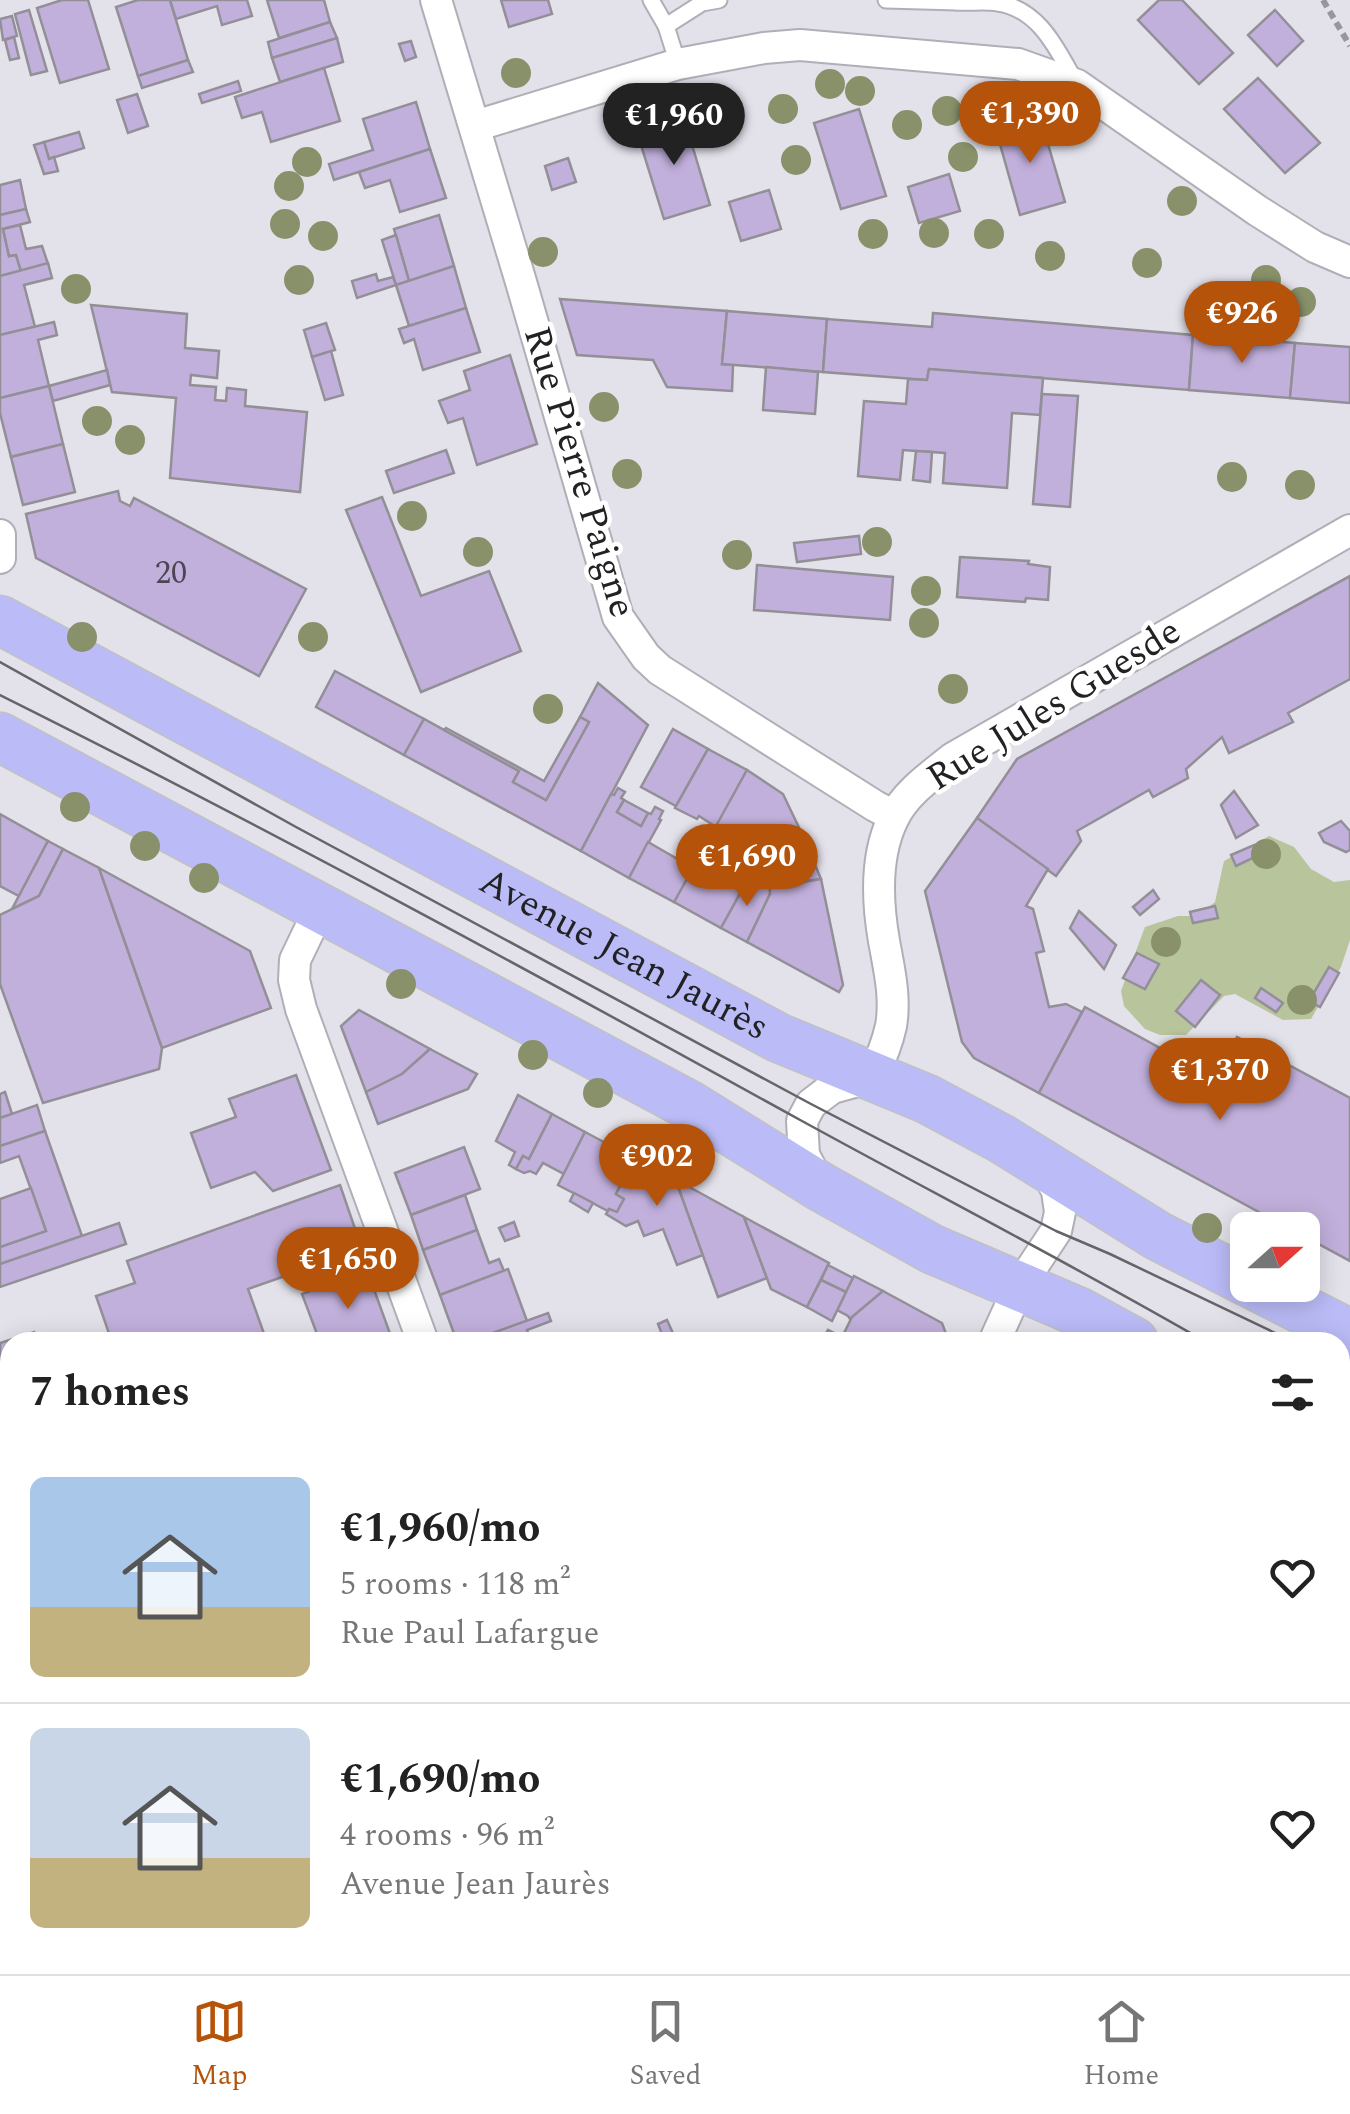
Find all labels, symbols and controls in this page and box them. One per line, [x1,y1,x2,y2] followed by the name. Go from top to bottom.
[949,81,1111,166] pin: €1,390
[593,83,755,168] pin: €1,960
[981,89,1079,138] text: €1,390
[625,91,723,140] text: €1,960
[1183,281,1301,366] pin: €926
[1206,289,1278,338] text: €926
[507,319,651,625] street label: Rue Pierre Paigne
[155,549,187,598] house number: 20
[915,603,1193,807] street label: Rue Jules Guesde
[666,824,828,909] pin: €1,690
[698,832,796,881] text: €1,690
[469,853,779,1056] street label: Avenue Jean Jaurès
[1139,1038,1301,1123] pin: €1,370
[1171,1046,1269,1095] text: €1,370
[598,1124,716,1209] pin: €902
[621,1132,693,1181] text: €902
[1230,1212,1320,1302] north arrow
[1230,1212,1320,1302] map controls
[267,1227,429,1312] pin: €1,650
[299,1235,397,1284] text: €1,650
[30,1361,190,1424] text: 7 homes
[1265,1365,1320,1420] icon: filters
[340,1497,540,1560] text: €1,960/mo
[110,1517,230,1637] icon: home
[1265,1550,1320,1605] icon: heart
[340,1560,570,1609] text: 5 rooms · 118 m²
[340,1609,599,1658] text: Rue Paul Lafargue
[340,1748,540,1811] text: €1,690/mo
[110,1768,230,1888] icon: home
[1265,1801,1320,1856] icon: heart
[340,1811,554,1860] text: 4 rooms · 96 m²
[340,1860,611,1909] text: Avenue Jean Jaurès
[191,1994,247,2097] tab: Map
[630,1994,701,2097] tab: Saved
[1084,1994,1159,2097] tab: Home

